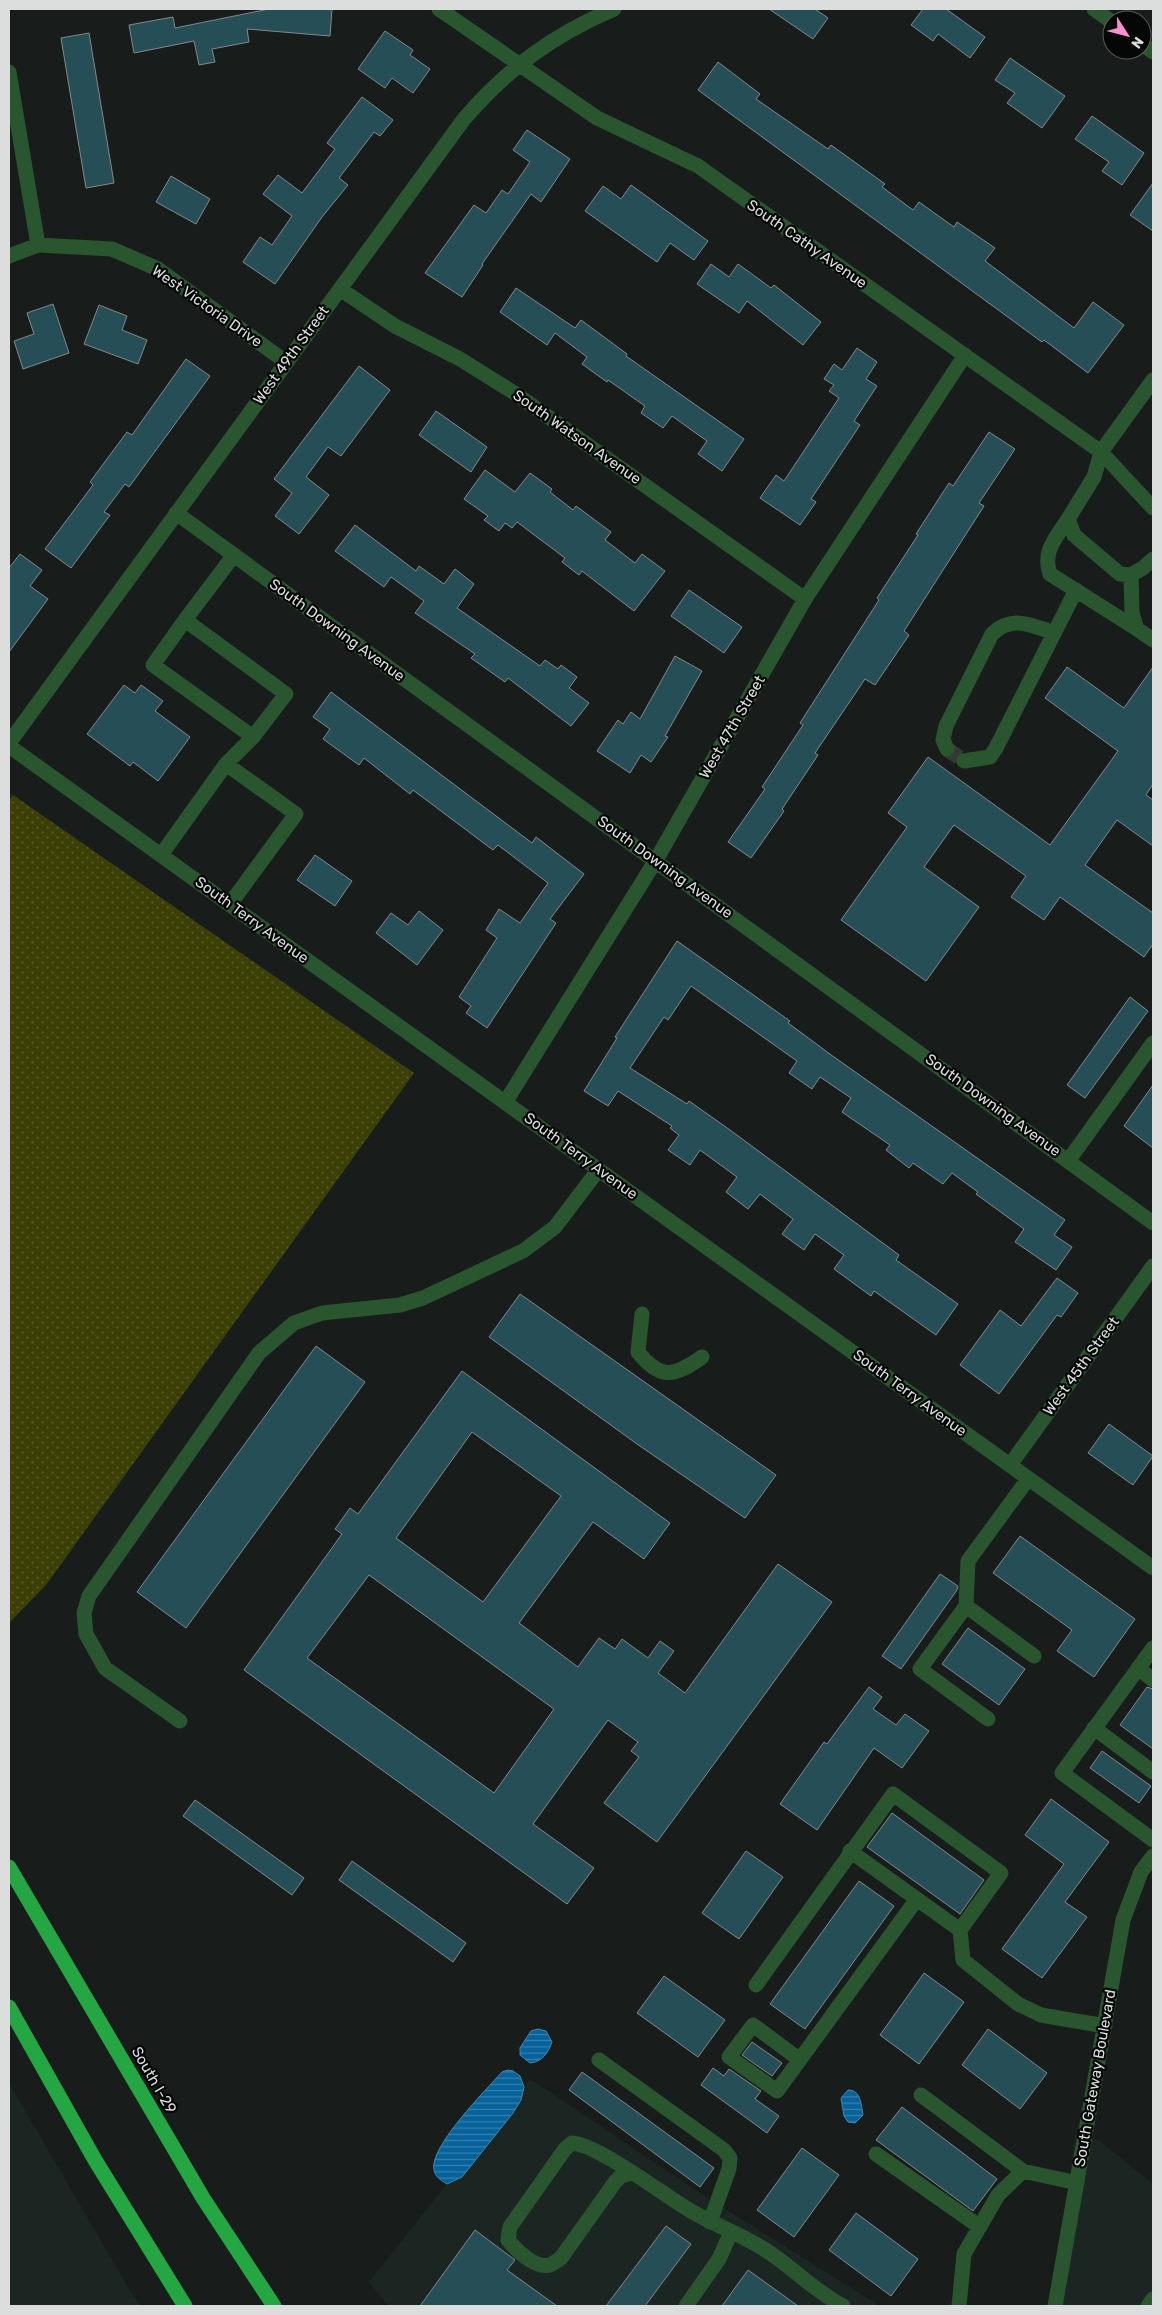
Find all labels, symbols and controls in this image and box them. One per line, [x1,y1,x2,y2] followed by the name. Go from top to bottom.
[1102,10,1152,60] north arrow
[1127,33,1147,51] text: N
[744,196,870,292] street label: South Cathy Avenue
[148,261,266,351] street label: West Victoria Drive
[249,302,333,408] street label: West 49th Street
[509,386,645,488] street label: South Watson Avenue
[266,575,408,685] street label: South Downing Avenue
[695,672,769,782] street label: West 47th Street
[594,812,736,922] street label: South Downing Avenue
[192,873,312,967] street label: South Terry Avenue
[922,1050,1064,1160] street label: South Downing Avenue
[521,1109,641,1203] street label: South Terry Avenue
[1039,1313,1123,1419] street label: West 45th Street
[850,1346,970,1440] street label: South Terry Avenue
[1071,1988,1119,2168] street label: South Gateway Boulevard
[128,2043,180,2117] street label: South I-29

